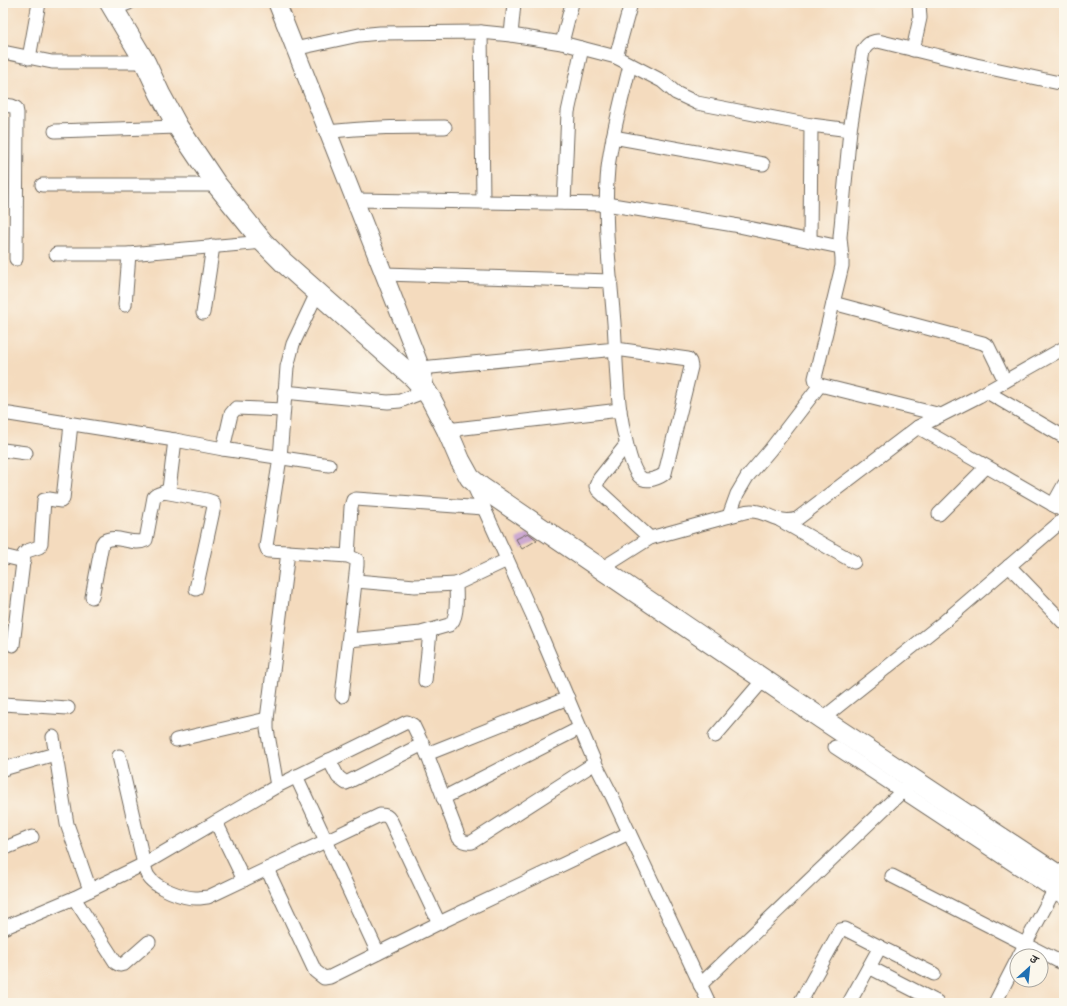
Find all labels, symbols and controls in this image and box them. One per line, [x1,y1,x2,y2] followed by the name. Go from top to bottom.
[1009,948,1049,988] north arrow
[1026,950,1042,971] text: उ

